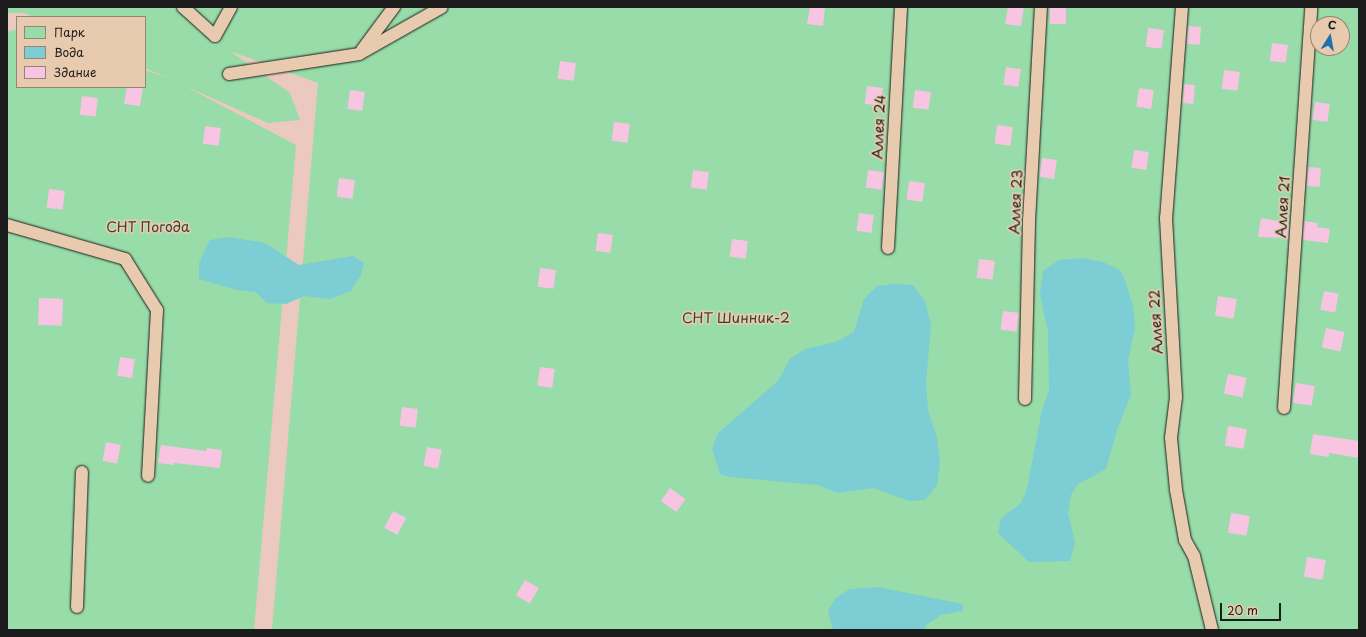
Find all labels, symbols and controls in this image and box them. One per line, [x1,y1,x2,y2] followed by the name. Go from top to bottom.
[16,16,146,88] legend
[1310,16,1350,56] north arrow
[1327,16,1338,34] text: С
[54,23,85,41] text: Парк
[54,43,84,61] text: Вода
[54,63,96,81] text: Здание
[869,94,889,160] street label: Аллея 24
[1006,169,1026,235] street label: Аллея 23
[1272,176,1294,238] street label: Аллея 21
[106,219,190,235] park label: СНТ Погода
[1146,289,1166,355] street label: Аллея 22
[682,310,790,326] park label: СНТ Шинник-2
[1222,595,1283,621] scale bar
[1227,601,1258,619] text: 20 m

